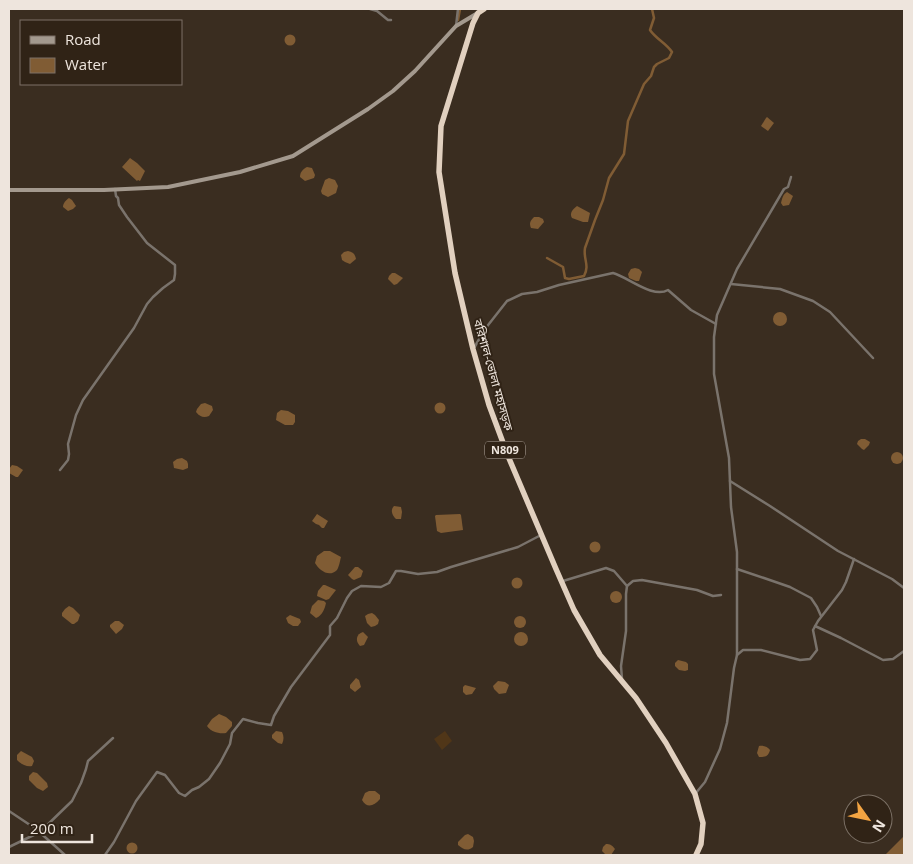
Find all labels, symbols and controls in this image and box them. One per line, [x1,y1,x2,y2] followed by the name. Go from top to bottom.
[20,20,182,85] legend
[65,29,101,49] text: Road
[65,54,107,74] text: Water
[469,316,518,433] street label: বরিশাল-ভোলা মহাসড়ক
[485,442,525,458] road number: N809
[843,794,893,844] north arrow
[22,812,92,844] scale bar
[868,816,890,836] text: N
[30,818,74,838] text: 200 m

